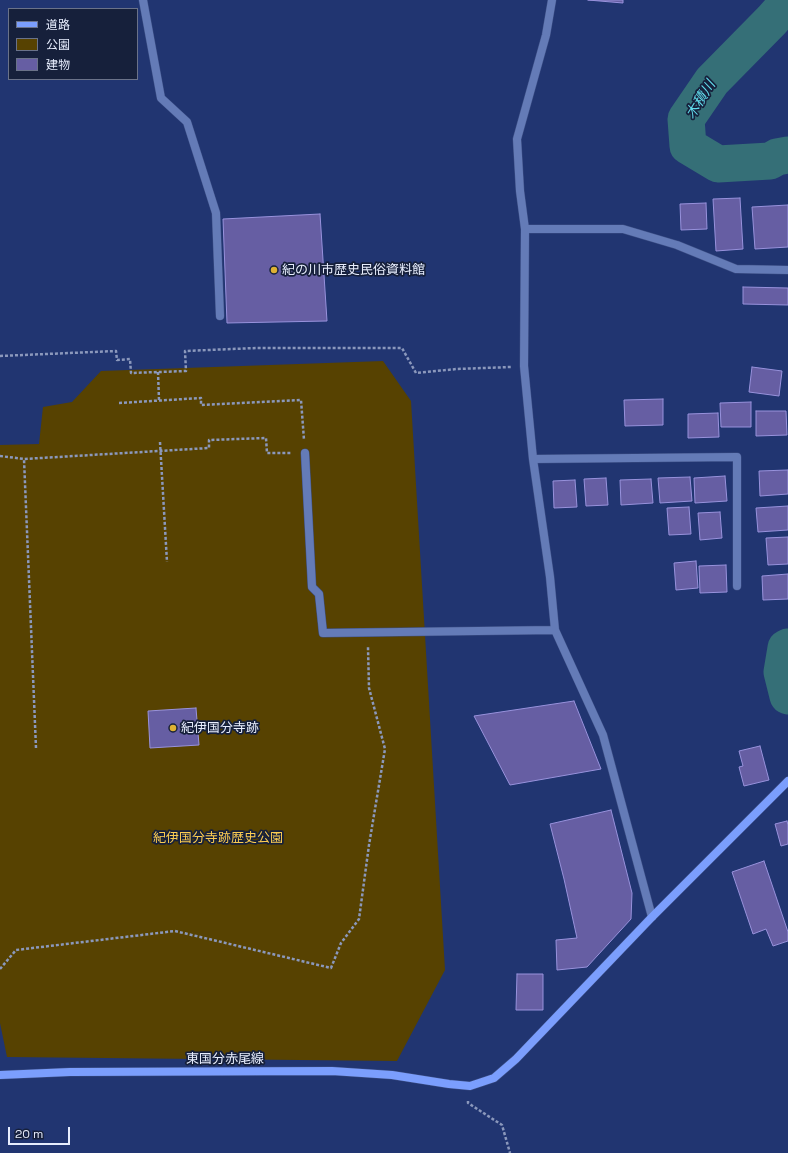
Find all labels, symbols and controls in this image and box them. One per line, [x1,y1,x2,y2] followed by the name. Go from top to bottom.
[8,8,138,80] legend
[46,17,70,33] text: 道路
[46,37,70,53] text: 公園
[46,57,70,73] text: 建物
[683,78,719,122] water label: 木積川
[282,262,425,278] place label: 紀の川市歴史民俗資料館
[269,265,279,275] marker: 紀の川市歴史民俗資料館
[181,720,259,736] place label: 紀伊国分寺跡
[168,723,178,733] marker: 紀伊国分寺跡
[153,830,283,846] park label: 紀伊国分寺跡歴史公園
[186,1051,264,1067] street label: 東国分赤尾線
[10,1119,72,1145] scale bar
[15,1126,43,1142] text: 20 m

